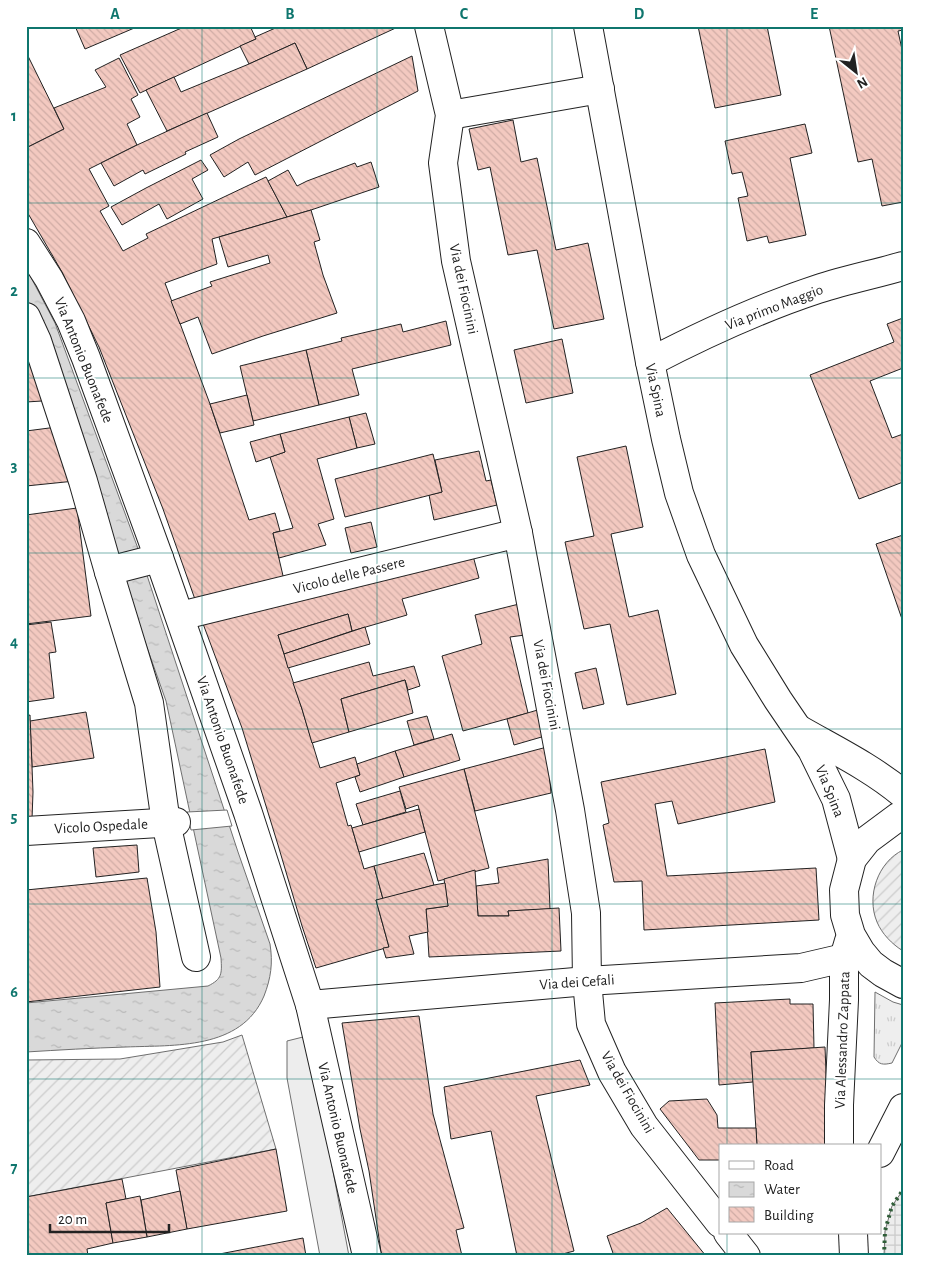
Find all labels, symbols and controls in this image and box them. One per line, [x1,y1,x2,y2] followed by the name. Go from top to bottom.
[110,6,120,22] text: A
[285,6,295,22] text: B
[460,6,469,22] text: C
[634,6,645,22] text: D
[810,6,818,22] text: E
[832,48,882,98] north arrow
[854,74,870,91] text: N
[11,108,17,124] text: 1
[447,243,480,336] street label: Via dei Fiocinini
[723,282,825,333] street label: Via primo Maggio
[10,283,18,299] text: 2
[51,295,116,425] street label: Via Antonio Buonafede
[643,362,669,418] street label: Via Spina
[11,458,18,474] text: 3
[292,554,406,597] street label: Vicolo delle Passere
[10,634,18,650] text: 4
[530,639,563,732] street label: Via dei Fiocinini
[194,674,251,806] street label: Via Antonio Buonafede
[812,763,847,819] street label: Via Spina
[11,809,18,825] text: 5
[54,817,148,836] street label: Vicolo Ospedale
[833,971,852,1109] street label: Via Alessandro Zappata
[539,972,615,993] street label: Via dei Cefali
[10,984,18,1000] text: 6
[598,1049,657,1136] street label: Via dei Fiocinini
[315,1061,360,1195] street label: Via Antonio Buonafede
[719,1144,882,1234] legend
[764,1158,794,1173] text: Road
[11,1160,18,1176] text: 7
[764,1182,800,1197] text: Water
[50,1202,169,1234] scale bar
[764,1208,814,1223] text: Building
[58,1212,87,1227] text: 20 m

